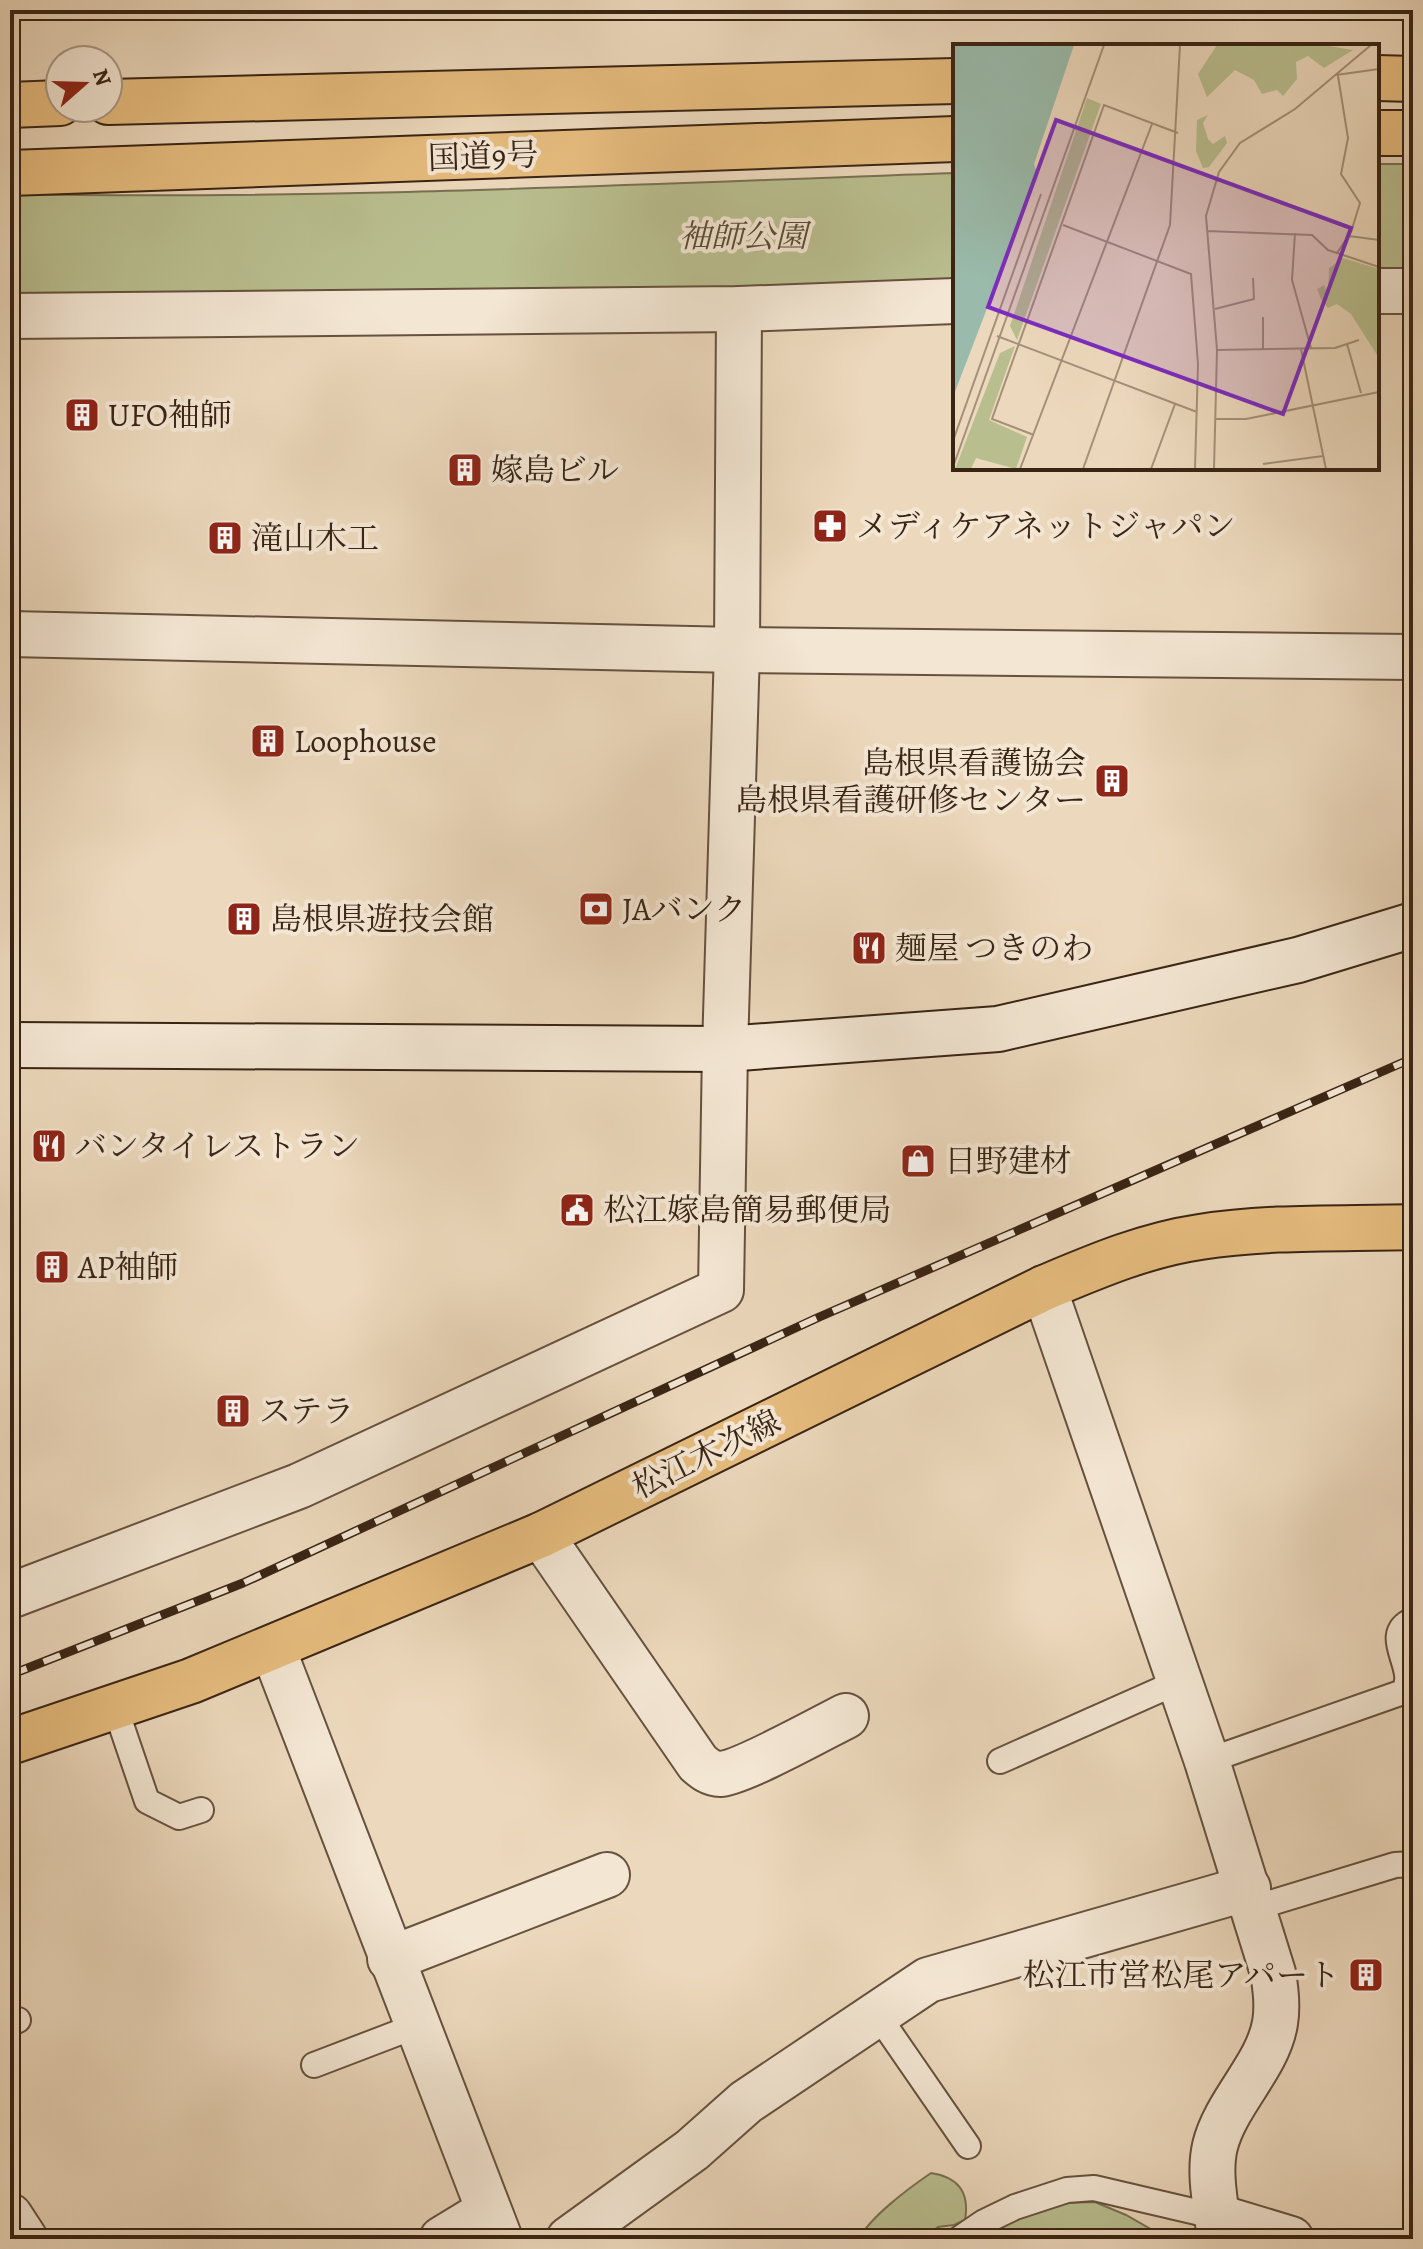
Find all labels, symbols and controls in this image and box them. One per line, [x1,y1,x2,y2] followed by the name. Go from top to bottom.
[44,44,124,124] north arrow
[953,44,1379,470] inset map
[85,65,119,90] text: N
[427,132,539,180] street label: 国道9号
[679,214,812,258] park label: 袖師公園
[108,393,232,437] place label: UFO袖師
[63,396,101,434] building icon: UFO袖師
[491,448,619,492] place label: 嫁島ビル
[446,451,484,489] building icon: 嫁島ビル
[856,504,1236,548] place label: メディケアネットジャパン
[811,507,849,545] pharmacy icon: メディケアネットジャパン
[251,516,379,560] place label: 滝山木工
[206,519,244,557] building icon: 滝山木工
[294,719,437,763] place label: Loophouse
[249,722,287,760] building icon: Loophouse
[735,741,1086,822] place label: 島根県看護協会 島根県看護研修センター
[1093,762,1131,800] building icon: 島根県看護協会 島根県看護研修センター
[622,887,746,931] place label: JAバンク
[577,890,615,928] bank icon: JAバンク
[270,897,494,941] place label: 島根県遊技会館
[225,900,263,938] building icon: 島根県遊技会館
[895,926,1093,970] place label: 麺屋 つきのわ
[850,929,888,967] restaurant icon: 麺屋 つきのわ
[75,1124,360,1168] place label: バンタイレストラン
[30,1127,68,1165] restaurant icon: バンタイレストラン
[944,1139,1072,1183] place label: 日野建材
[899,1142,937,1180] shop icon: 日野建材
[603,1188,891,1232] place label: 松江嫁島簡易郵便局
[558,1191,596,1229] public building icon: 松江嫁島簡易郵便局
[77,1245,178,1289] place label: AP袖師
[33,1248,71,1286] building icon: AP袖師
[259,1389,354,1433] place label: ステラ
[214,1392,252,1430] building icon: ステラ
[624,1399,788,1509] street label: 松江木次線
[1023,1953,1340,1997] place label: 松江市営松尾アパート
[1347,1956,1385,1994] building icon: 松江市営松尾アパート

